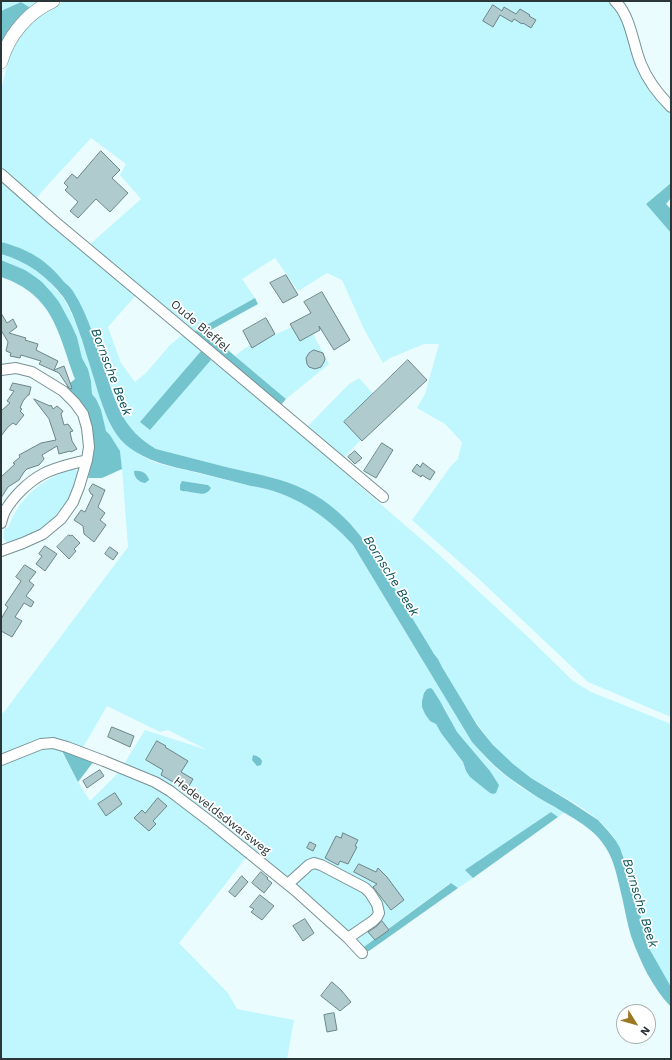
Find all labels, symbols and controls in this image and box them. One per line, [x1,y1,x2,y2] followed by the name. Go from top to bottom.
[168,297,232,355] street label: Oude Bieffel
[87,326,135,418] water label: Bornsche Beek
[360,533,422,619] water label: Bornsche Beek
[171,774,273,858] street label: Hedeveldsdwarsweg
[619,857,661,949] water label: Bornsche Beek
[616,1004,656,1044] north arrow
[638,1024,653,1038] text: N

